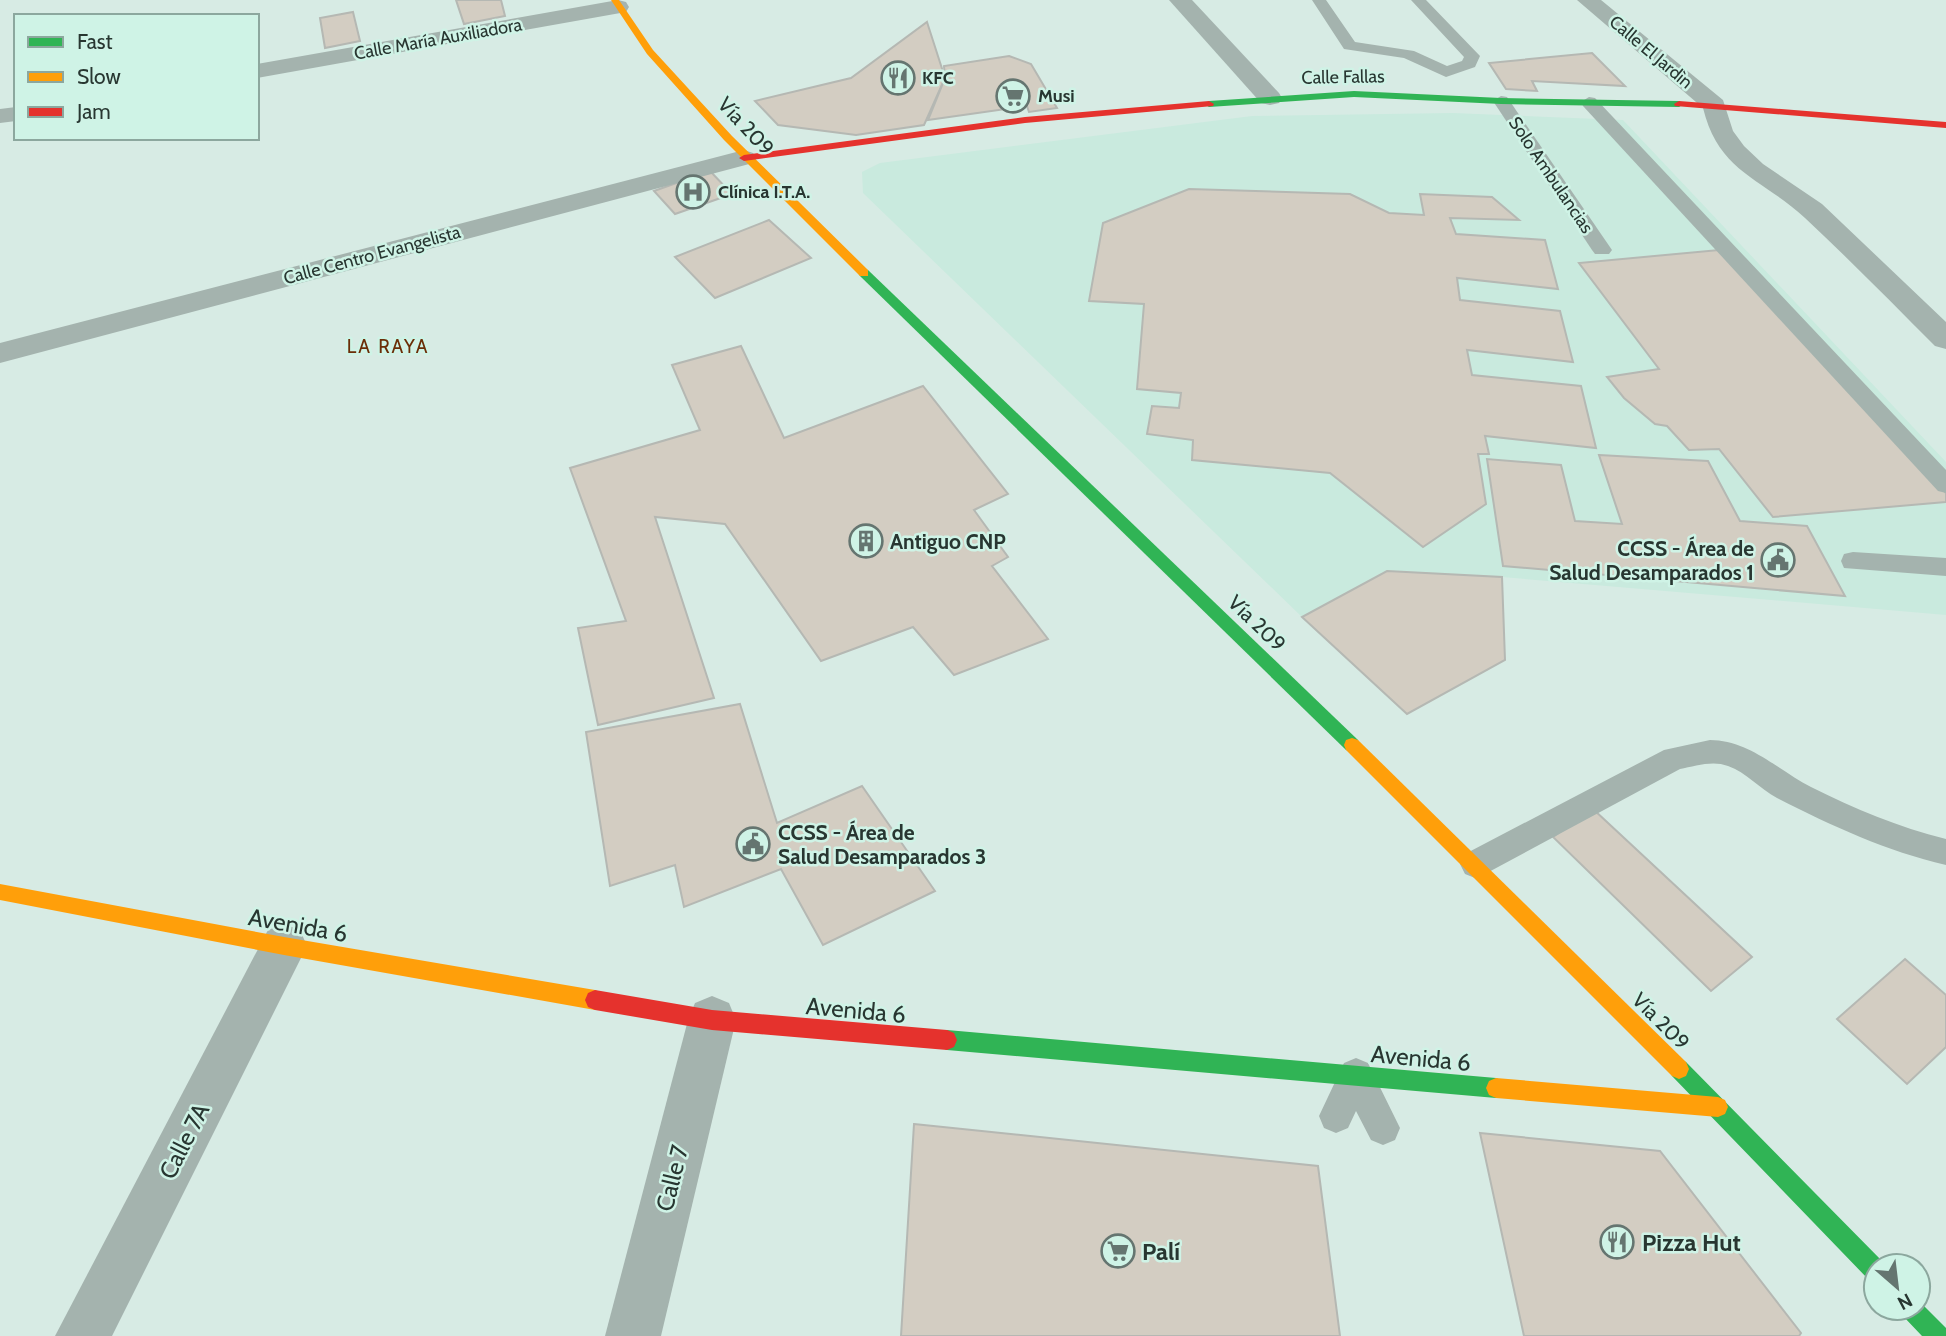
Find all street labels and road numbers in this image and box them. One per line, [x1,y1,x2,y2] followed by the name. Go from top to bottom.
[1605,11,1697,93] street label: Calle El Jardìn
[352,13,524,65] street label: Calle María Auxiliadora
[1301,65,1385,89] street label: Calle Fallas
[713,92,779,160] street label: Vía 209
[1504,113,1598,237] street label: Solo Ambulancias
[281,221,463,289] street label: Calle Centro Evangelista
[1223,589,1291,657] street label: Vía 209
[246,902,350,948] street label: Avenida 6
[1627,987,1695,1055] street label: Vía 209
[805,991,907,1029] street label: Avenida 6
[1370,1039,1472,1077] street label: Avenida 6
[153,1098,215,1184] street label: Calle 7A
[650,1142,694,1214] street label: Calle 7

